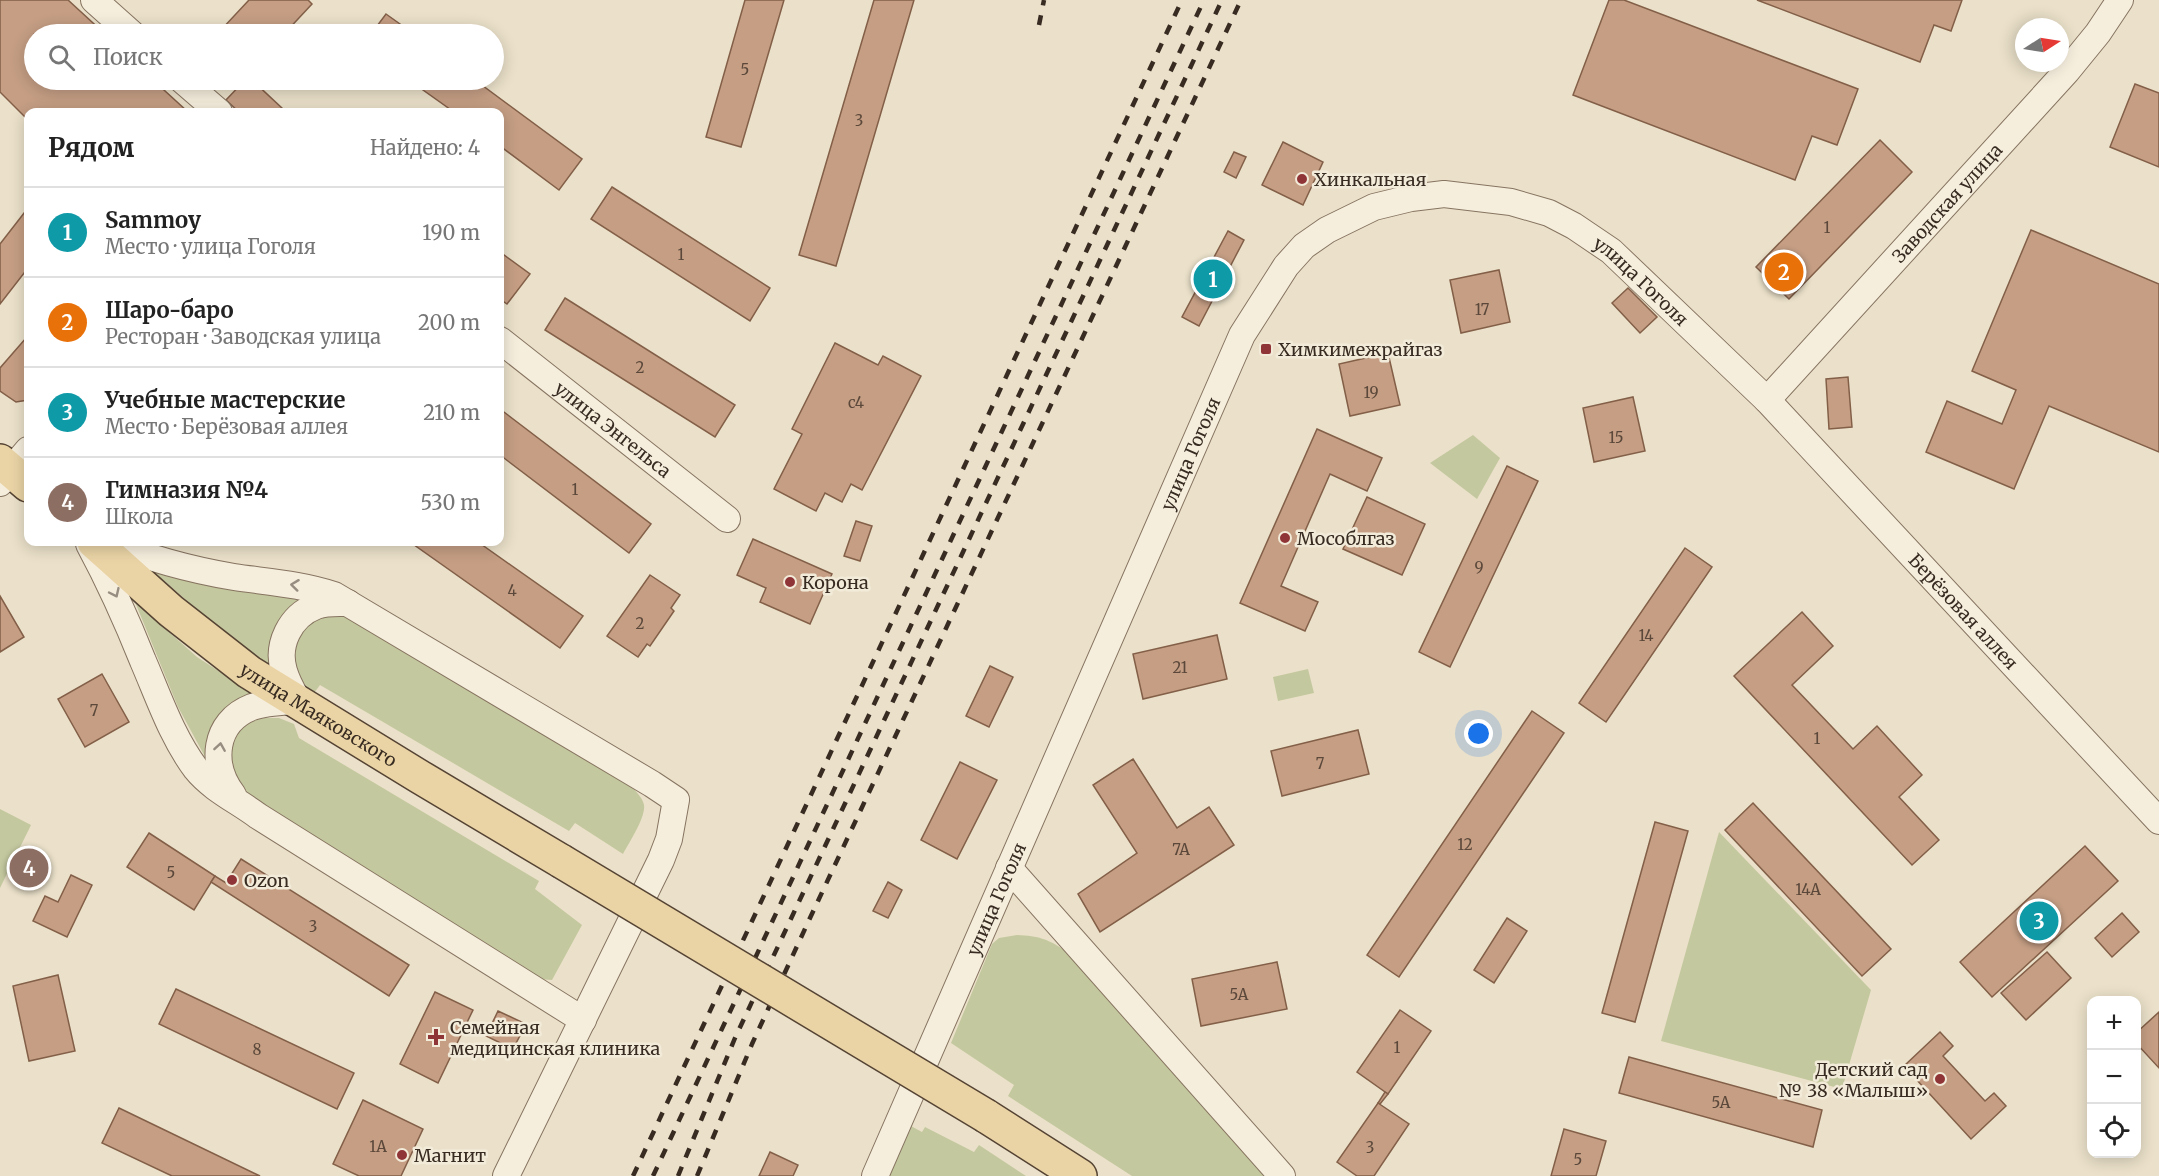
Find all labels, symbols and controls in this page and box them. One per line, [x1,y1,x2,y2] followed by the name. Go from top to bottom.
[2015,18,2069,72] north arrow
[24,24,504,90] search box
[45,41,78,74] icon: search
[93,43,163,71] text: Поиск
[741,60,749,79] house number: 5
[855,111,863,130] house number: 3
[48,131,134,164] text: Рядом
[370,135,480,160] text: Найдено: 4
[1887,138,2007,267] street label: Заводская улица
[1314,168,1427,191] place label: Хинкальная
[1295,172,1309,186] marker: Хинкальная
[105,206,201,234] text: Sammoy
[1824,218,1831,237] house number: 1
[63,220,72,245] text: 1
[422,220,480,245] text: 190 m
[1589,231,1693,331] street label: улица Гоголя
[105,234,316,259] text: Место · улица Гоголя
[678,245,685,264] house number: 1
[1764,250,1804,294] pin: 2
[1194,256,1232,302] pin: 1
[105,296,234,324] text: Шаро-баро
[1475,300,1490,319] house number: 17
[62,310,73,335] text: 2
[418,310,480,335] text: 200 m
[105,324,381,349] text: Ресторан · Заводская улица
[1278,338,1443,361] place label: Химкимежрайгаз
[1259,342,1273,356] marker: Химкимежрайгаз
[636,358,645,377] house number: 2
[550,376,676,482] street label: улица Энгельса
[1363,383,1379,402] house number: 19
[105,386,345,414] text: Учебные мастерские
[848,393,864,412] house number: с4
[1155,393,1225,514] street label: улица Гоголя
[62,400,73,425] text: 3
[423,400,480,425] text: 210 m
[105,414,348,439] text: Место · Берёзовая аллея
[1608,428,1624,447] house number: 15
[105,476,268,504] text: Гимназия №4
[572,480,579,499] house number: 1
[61,490,74,515] text: 4
[421,490,480,515] text: 530 m
[105,504,173,529] text: Школа
[1297,527,1395,550] place label: Мособлгаз
[1278,531,1292,545] marker: Мособлгаз
[1904,548,2023,674] street label: Берёзовая аллея
[1474,558,1484,577] house number: 9
[802,571,869,594] place label: Корона
[783,575,797,589] marker: Корона
[291,579,300,591] one-way arrow
[507,581,517,600] house number: 4
[107,587,119,598] one-way arrow
[636,614,645,633] house number: 2
[1638,626,1654,645] house number: 14
[235,658,401,772] street label: улица Маяковского
[1172,658,1188,677] house number: 21
[90,701,99,720] house number: 7
[1464,719,1493,748] your location
[1814,729,1821,748] house number: 1
[213,743,225,752] one-way arrow
[1316,754,1325,773] house number: 7
[1457,835,1473,854] house number: 12
[961,839,1031,959] street label: улица Гоголя
[1172,840,1190,859] house number: 7А
[9,846,48,890] pin: 4
[167,863,175,882] house number: 5
[244,869,289,892] place label: Ozon
[225,873,239,887] marker: Ozon
[1795,880,1821,899] house number: 14А
[2020,898,2058,944] pin: 3
[309,917,317,936] house number: 3
[1230,985,1249,1004] house number: 5А
[2087,996,2141,1158] map controls
[2087,996,2141,1050] button: +
[450,1016,661,1060] place label: Семейная медицинская клиника
[427,1028,445,1046] marker: Семейная медицинская клиника
[1394,1038,1401,1057] house number: 1
[253,1040,262,1059] house number: 8
[2087,1050,2141,1104] button: −
[1779,1058,1928,1102] place label: Детский сад № 38 «Малыш»
[1933,1072,1947,1086] marker: Детский сад № 38 «Малыш»
[1712,1093,1731,1112] house number: 5А
[2087,1104,2141,1158] button: locate
[369,1137,387,1156] house number: 1А
[1366,1138,1374,1157] house number: 3
[414,1144,486,1167] place label: Магнит
[395,1148,409,1162] marker: Магнит
[1574,1150,1582,1169] house number: 5

